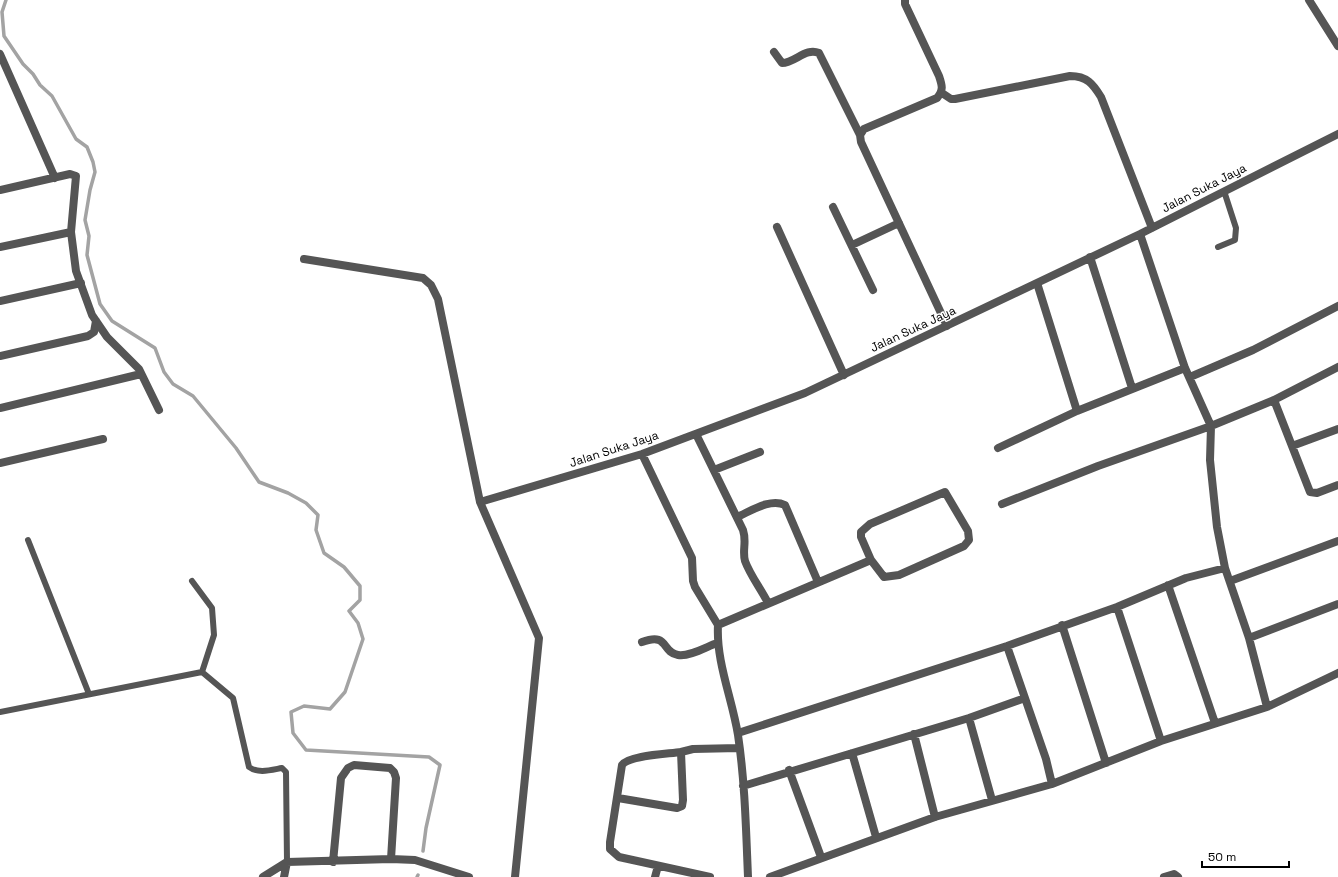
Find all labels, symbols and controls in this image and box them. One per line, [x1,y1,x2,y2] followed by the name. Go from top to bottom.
[1159,160,1249,216] street label: Jalan Suka Jaya
[868,302,959,356] street label: Jalan Suka Jaya
[567,427,661,471] street label: Jalan Suka Jaya
[1202,843,1289,869] scale bar
[1208,849,1236,865] text: 50 m

